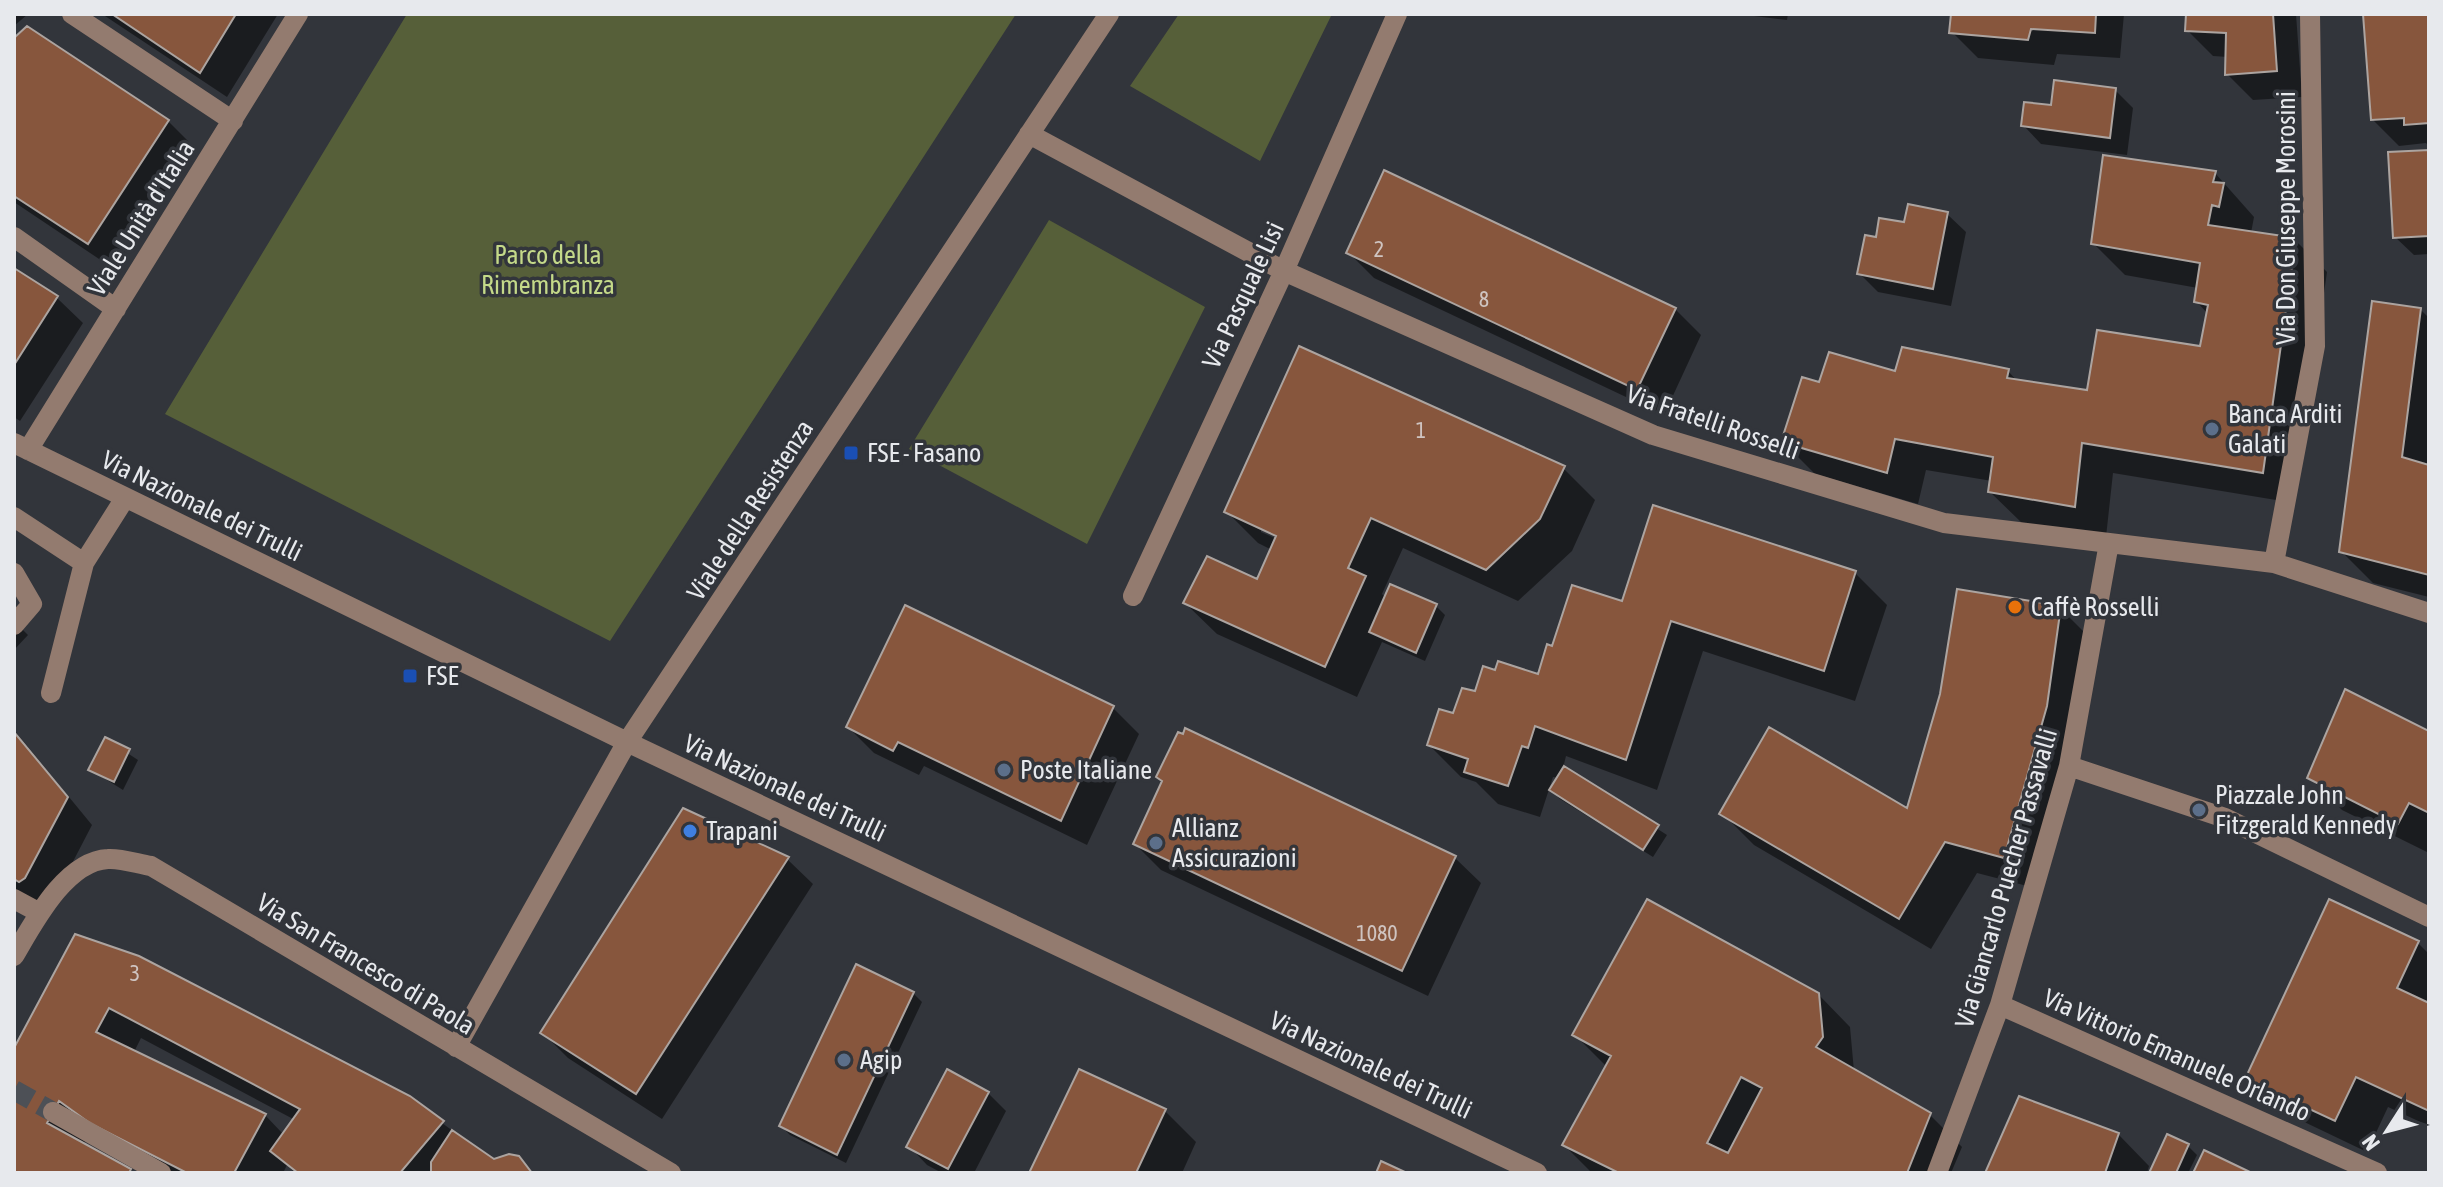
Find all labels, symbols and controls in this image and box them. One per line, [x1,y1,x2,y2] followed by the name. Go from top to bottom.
[2271,91,2301,345] street label: Via Don Giuseppe Morosini
[81,135,201,301] street label: Viale Unità d'Italia
[1196,217,1290,373] street label: Via Pasquale Lisi
[1374,236,1384,262] house number: 2
[481,240,615,300] park label: Parco della Rimembranza
[1479,286,1489,312] house number: 8
[1623,378,1803,466] street label: Via Fratelli Rosselli
[2228,399,2342,459] place label: Banca Arditi Galati
[681,414,819,606] street label: Viale della Resistenza
[1416,417,1426,443] house number: 1
[2203,420,2221,438] marker: Banca Arditi Galati
[867,438,981,468] place label: FSE - Fasano
[97,444,307,568] street label: Via Nazionale dei Trulli
[842,444,860,462] marker: FSE - Fasano
[2031,592,2159,622] place label: Caffè Rosselli
[2006,598,2024,616] marker: Caffè Rosselli
[426,661,458,691] place label: FSE
[401,667,419,685] marker: FSE
[1949,725,2063,1031] street label: Via Giancarlo Puecher Passavalli
[679,728,891,848] street label: Via Nazionale dei Trulli
[1020,755,1152,785] place label: Poste Italiane
[995,761,1013,779] marker: Poste Italiane
[2215,780,2397,840] place label: Piazzale John Fitzgerald Kennedy
[2190,801,2208,819] marker: Piazzale John Fitzgerald Kennedy
[1172,813,1297,873] place label: Allianz Assicurazioni
[706,816,778,846] place label: Trapani
[681,822,699,840] marker: Trapani
[1147,834,1165,852] marker: Allianz Assicurazioni
[252,887,480,1041] street label: Via San Francesco di Paola
[1356,920,1398,946] house number: 1080
[130,960,140,986] house number: 3
[2039,982,2315,1128] street label: Via Vittorio Emanuele Orlando
[1265,1005,1477,1125] street label: Via Nazionale dei Trulli
[860,1045,902,1075] place label: Agip
[835,1051,853,1069] marker: Agip
[2347,1091,2427,1171] north arrow
[2356,1130,2385,1156] text: N

